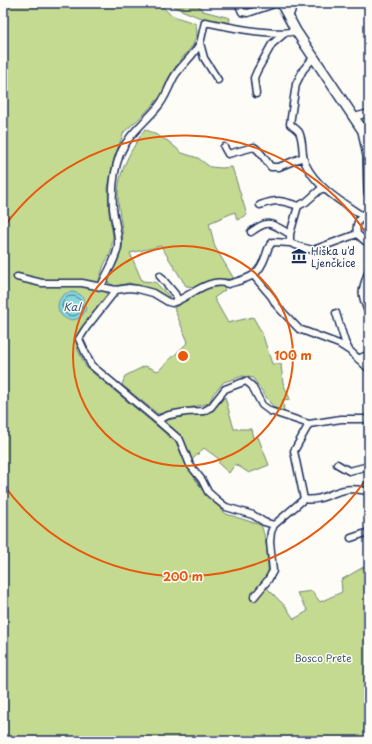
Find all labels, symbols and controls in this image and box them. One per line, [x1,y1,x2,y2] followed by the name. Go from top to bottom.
[311,243,356,270] place label: Hiška u'd Ljenčkice
[290,247,308,265] museum icon: Hiška u'd Ljenčkice
[63,298,83,315] water label: Kal
[274,346,312,364] text: 100 m
[176,349,190,363] centre of rings
[163,567,203,585] text: 200 m
[294,650,352,665] park label: Bosco Prete

